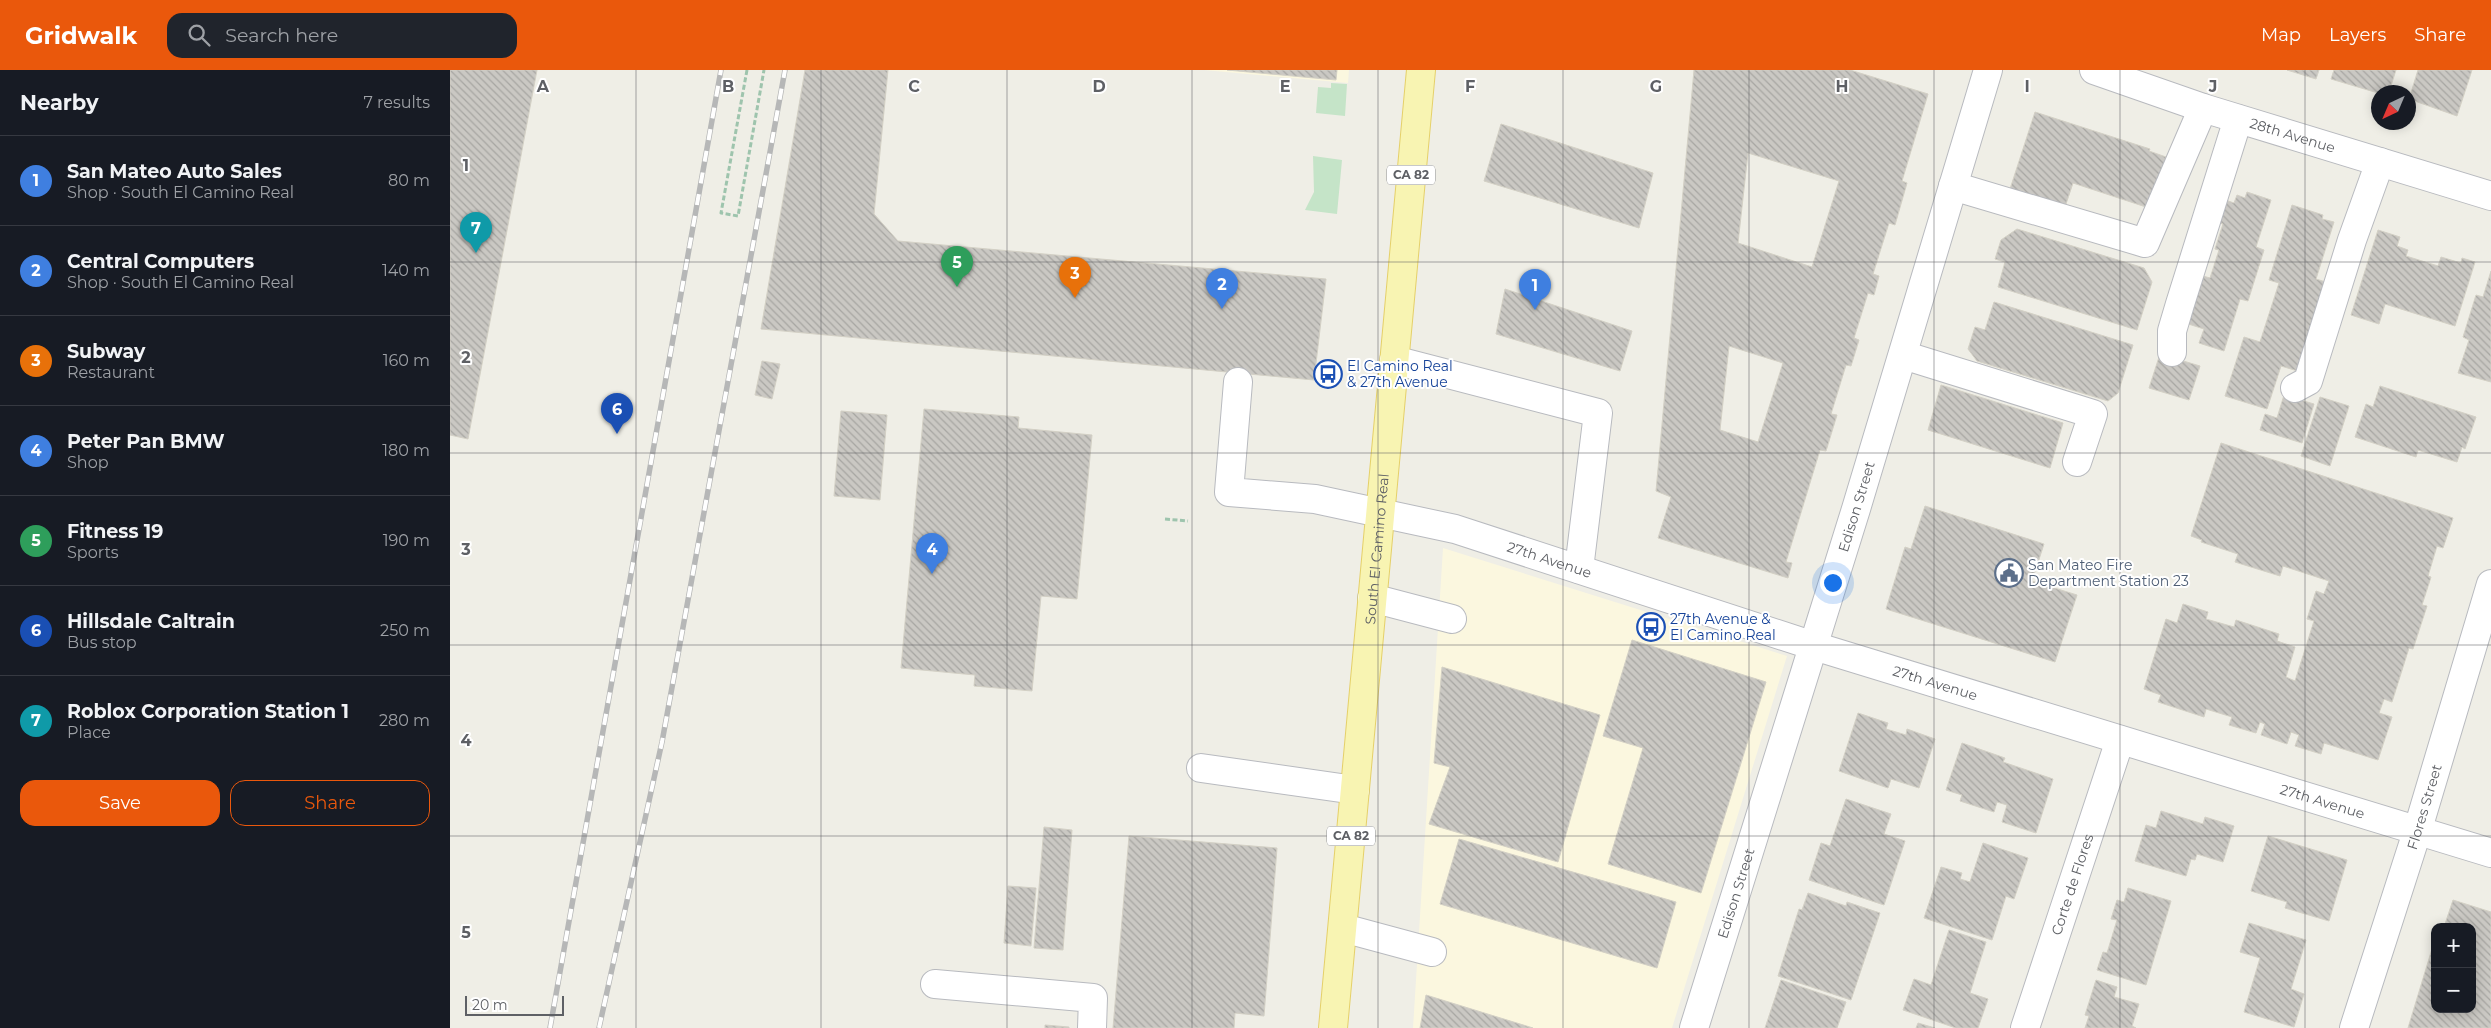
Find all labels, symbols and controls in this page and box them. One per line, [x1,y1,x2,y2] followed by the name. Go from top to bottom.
[167,13,517,58] search box
[25,21,137,50] text: Gridwalk
[185,21,213,49] icon: search
[225,24,338,47] text: Search here
[2261,24,2301,46] text: Map
[2329,24,2386,46] text: Layers
[2414,24,2466,46] text: Share
[536,77,550,96] text: A
[722,77,734,96] text: B
[908,77,920,96] text: C
[1092,77,1106,96] text: D
[1280,77,1290,96] text: E
[1465,77,1475,96] text: F
[1650,77,1662,96] text: G
[1836,77,1848,96] text: H
[2024,77,2030,96] text: I
[2208,77,2217,96] text: J
[2371,85,2416,130] north arrow
[20,90,99,115] text: Nearby
[363,93,430,112] text: 7 results
[2247,114,2337,157] street label: 28th Avenue
[463,156,469,175] text: 1
[67,160,282,183] text: San Mateo Auto Sales
[1387,166,1435,184] road number: CA 82
[33,171,39,190] text: 1
[388,171,430,190] text: 80 m
[67,183,294,202] text: Shop · South El Camino Real
[460,212,492,253] pin: 7
[941,246,973,287] pin: 5
[67,250,254,273] text: Central Computers
[1059,257,1091,298] pin: 3
[31,261,41,280] text: 2
[382,261,430,280] text: 140 m
[1206,268,1238,309] pin: 2
[1519,269,1551,310] pin: 1
[67,273,294,292] text: Shop · South El Camino Real
[67,340,145,363] text: Subway
[461,348,471,367] text: 2
[31,351,41,370] text: 3
[383,351,430,370] text: 160 m
[1347,357,1453,391] place label: El Camino Real & 27th Avenue
[1313,359,1343,389] bus stop icon: El Camino Real & 27th Avenue
[67,363,155,382] text: Restaurant
[601,393,633,434] pin: 6
[67,430,225,453] text: Peter Pan BMW
[30,441,42,460] text: 4
[382,441,430,460] text: 180 m
[67,453,109,472] text: Shop
[1834,459,1879,554] street label: Edison Street
[1361,473,1393,625] street label: South El Camino Real
[67,520,163,543] text: Fitness 19
[31,531,41,550] text: 5
[383,531,430,550] text: 190 m
[916,533,948,574] pin: 4
[1505,538,1594,582] street label: 27th Avenue
[460,540,471,559] text: 3
[67,543,119,562] text: Sports
[2028,556,2189,590] place label: San Mateo Fire Department Station 23
[1994,558,2024,588] public building icon: San Mateo Fire Department Station 23
[1820,570,1846,596] your location
[67,610,235,633] text: Hillsdale Caltrain
[1670,610,1776,644] place label: 27th Avenue & El Camino Real
[1636,612,1666,642] bus stop icon: 27th Avenue & El Camino Real
[31,621,41,640] text: 6
[380,621,430,640] text: 250 m
[67,633,137,652] text: Bus stop
[1890,662,1980,704] street label: 27th Avenue
[67,700,349,723] text: Roblox Corporation Station 1
[31,711,41,730] text: 7
[379,711,430,730] text: 280 m
[67,723,111,742] text: Place
[460,731,472,750] text: 4
[2403,762,2446,852] street label: Flores Street
[20,780,220,826] button: Save
[230,780,430,826] button: Share
[2278,780,2367,823] street label: 27th Avenue
[1327,826,1375,846] road number: CA 82
[2047,831,2097,938] street label: Corte de Flores
[1713,846,1759,941] street label: Edison Street
[461,923,471,942] text: 5
[2431,923,2476,1013] map controls
[2431,923,2476,968] button: +
[2431,968,2476,1013] button: −
[465,993,564,1016] scale bar
[472,996,508,1014] text: 20 m

